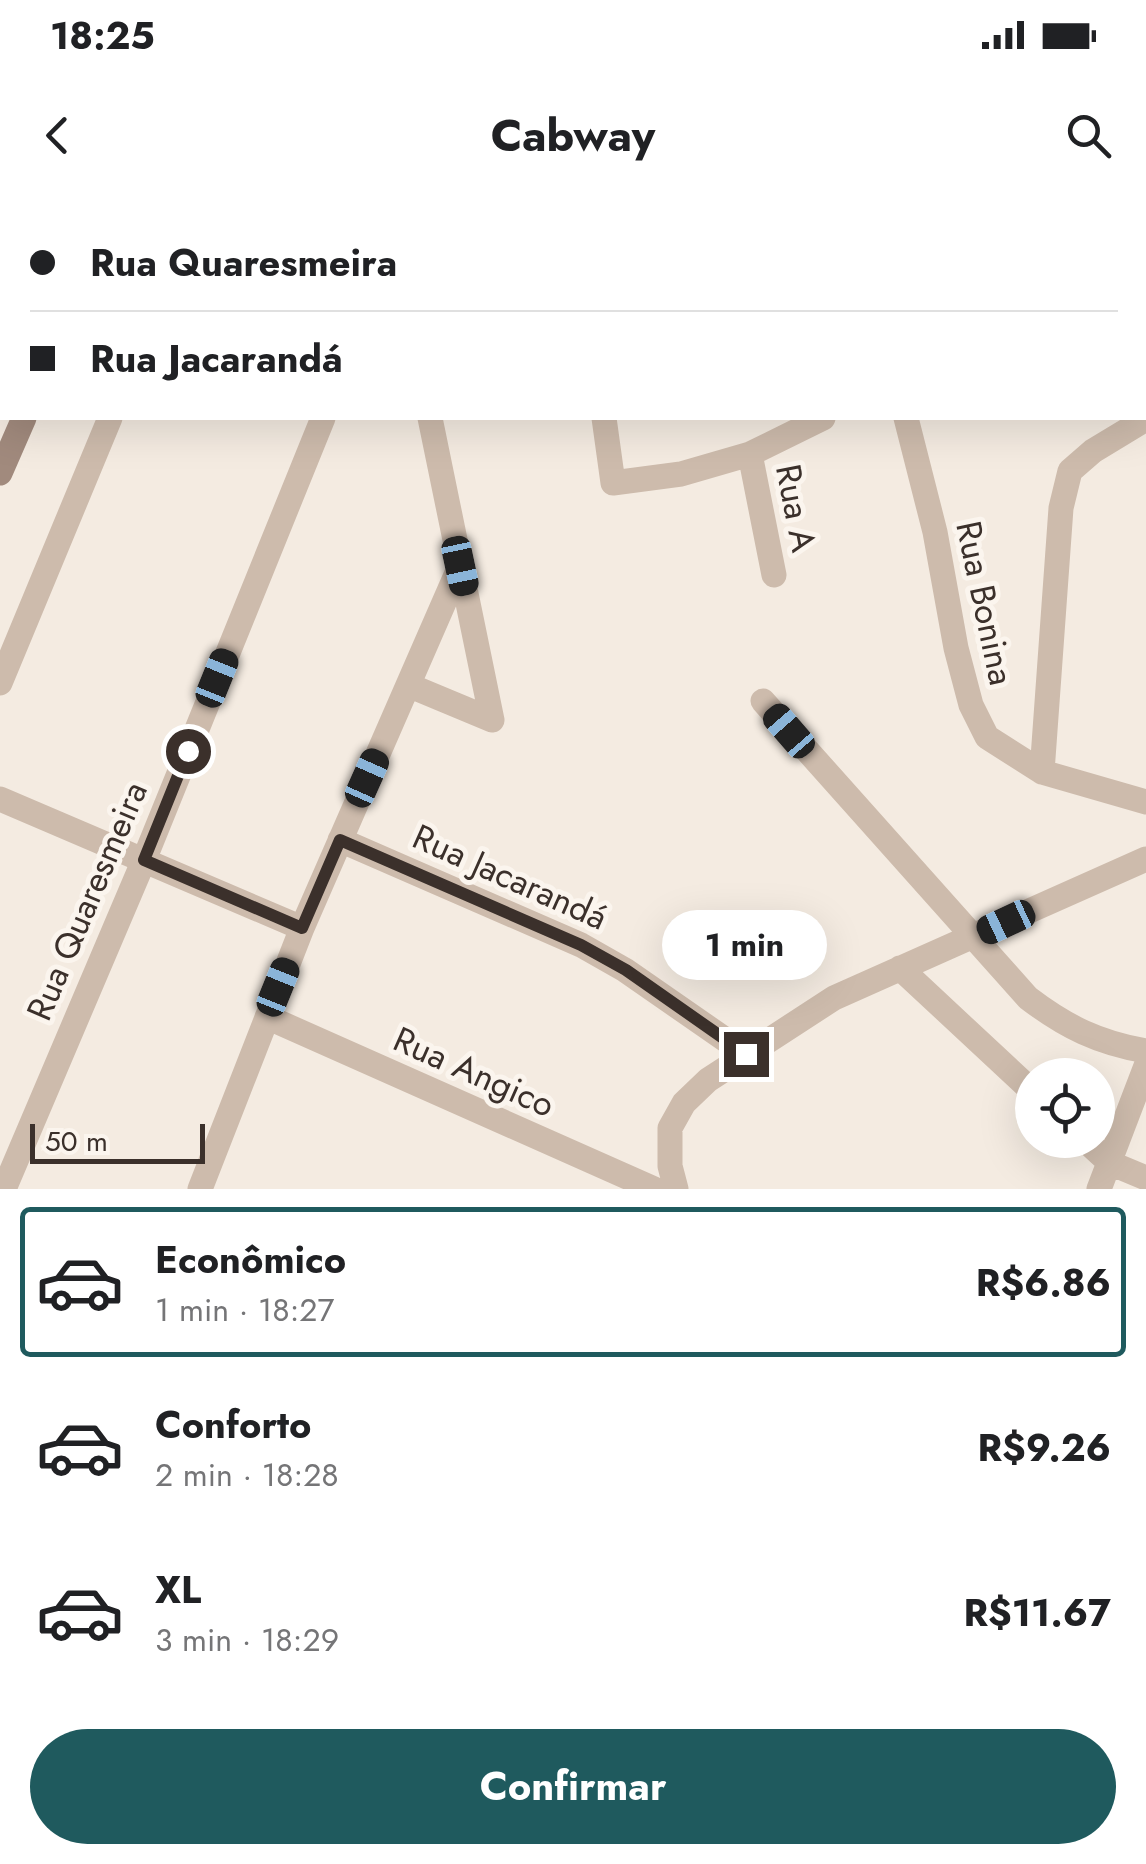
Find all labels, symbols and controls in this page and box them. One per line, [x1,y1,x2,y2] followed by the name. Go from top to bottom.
[50,8,155,63] text: 18:25
[491,103,655,168] text: Cabway
[30,108,85,163] icon: back
[1061,108,1116,163] icon: search
[90,235,397,290] text: Rua Quaresmeira
[90,331,343,386] text: Rua Jacarandá
[763,460,829,556] street label: Rua A
[943,516,1027,690] street label: Rua Bonina
[439,534,481,598] car
[192,645,242,711] car
[758,699,820,763] car
[166,729,211,774] route start
[341,744,393,812] car
[14,774,160,1028] street label: Rua Quaresmeira
[405,812,615,942] street label: Rua Jacarandá
[972,896,1040,948] car
[664,909,828,979] callout: 1 min
[705,922,784,968] text: 1 min
[253,954,303,1020] car
[385,1014,563,1130] street label: Rua Angico
[724,1032,769,1077] route end
[1015,1058,1115,1158] map controls
[1015,1058,1115,1158] button: locate
[30,1119,205,1164] scale bar
[45,1121,108,1162] text: 50 m
[155,1232,346,1287] text: Econômico
[35,1237,125,1327] icon: car
[976,1255,1111,1310] text: R$6.86
[155,1287,334,1333] text: 1 min · 18:27
[155,1397,312,1452] text: Conforto
[35,1402,125,1492] icon: car
[977,1420,1111,1475] text: R$9.26
[155,1452,339,1498] text: 2 min · 18:28
[155,1562,201,1617] text: XL
[35,1567,125,1657] icon: car
[964,1585,1111,1640] text: R$11.67
[155,1617,339,1663] text: 3 min · 18:29
[30,1729,1116,1844] button: Confirmar

